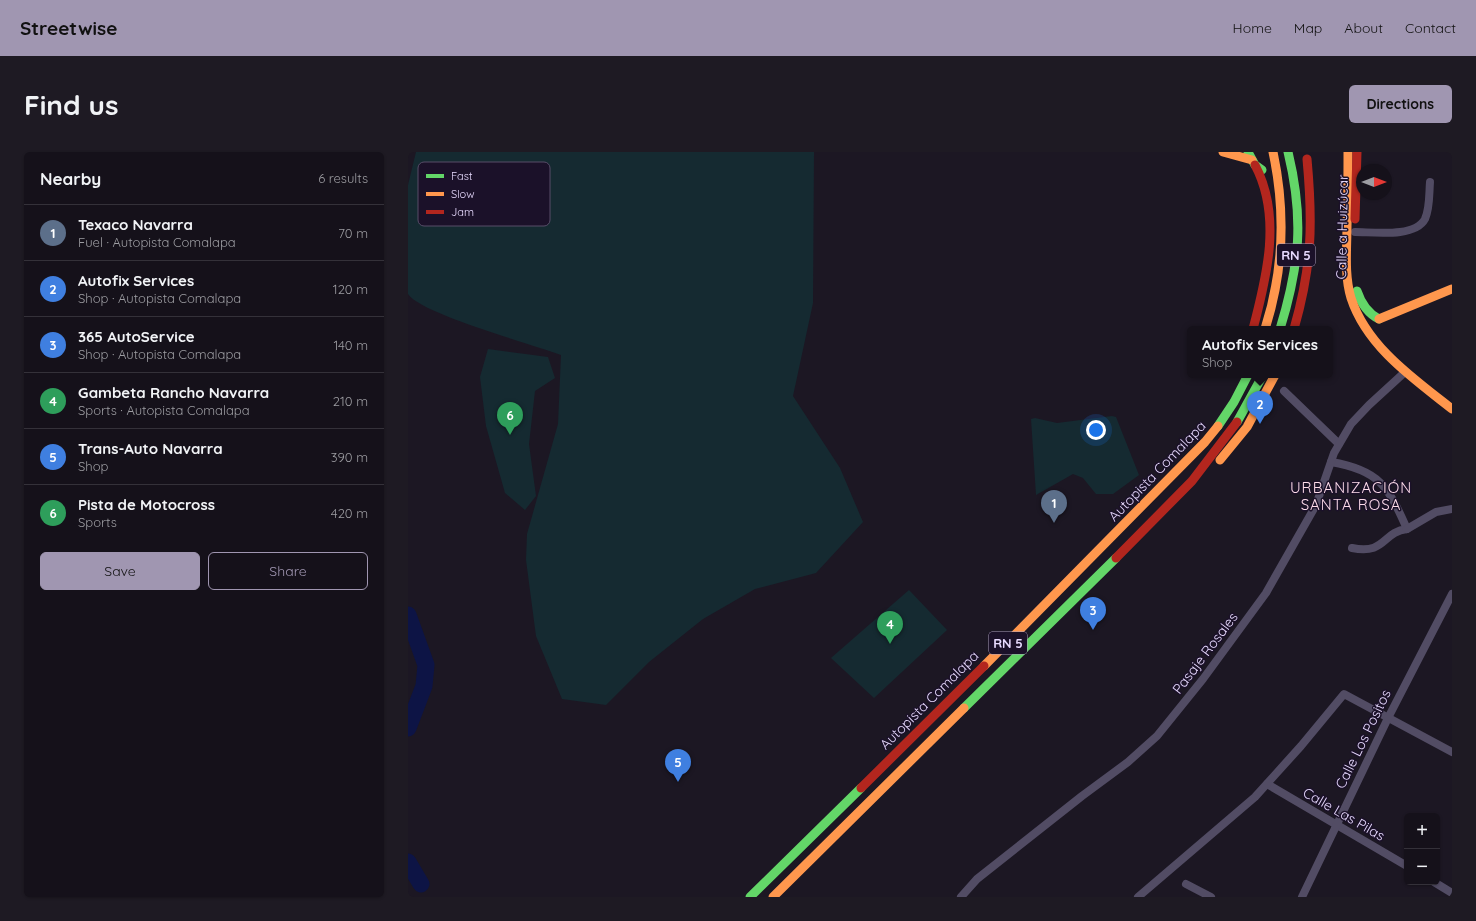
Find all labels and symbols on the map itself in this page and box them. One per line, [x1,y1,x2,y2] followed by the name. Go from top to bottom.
[418,162,550,226] legend
[1356,164,1392,200] north arrow
[451,169,473,183] text: Fast
[1332,174,1352,280] street label: Calle a Huizúcar
[451,187,475,201] text: Slow
[451,205,474,219] text: Jam
[1277,244,1315,266] road number: RN 5
[1247,391,1273,424] pin: 2
[497,402,523,435] pin: 6
[1104,417,1210,525] street label: Autopista Comalapa
[1086,420,1106,440] your location
[1290,478,1412,514] district label: URBANIZACIÓN SANTA ROSA
[1041,490,1067,523] pin: 1
[1080,597,1106,630] pin: 3
[1168,608,1242,698] street label: Pasaje Rosales
[877,611,903,644] pin: 4
[989,632,1027,654] road number: RN 5
[876,647,982,753] street label: Autopista Comalapa
[1331,687,1395,791] street label: Calle Los Positos
[665,749,691,782] pin: 5
[1300,783,1388,845] street label: Calle Las Pilas

